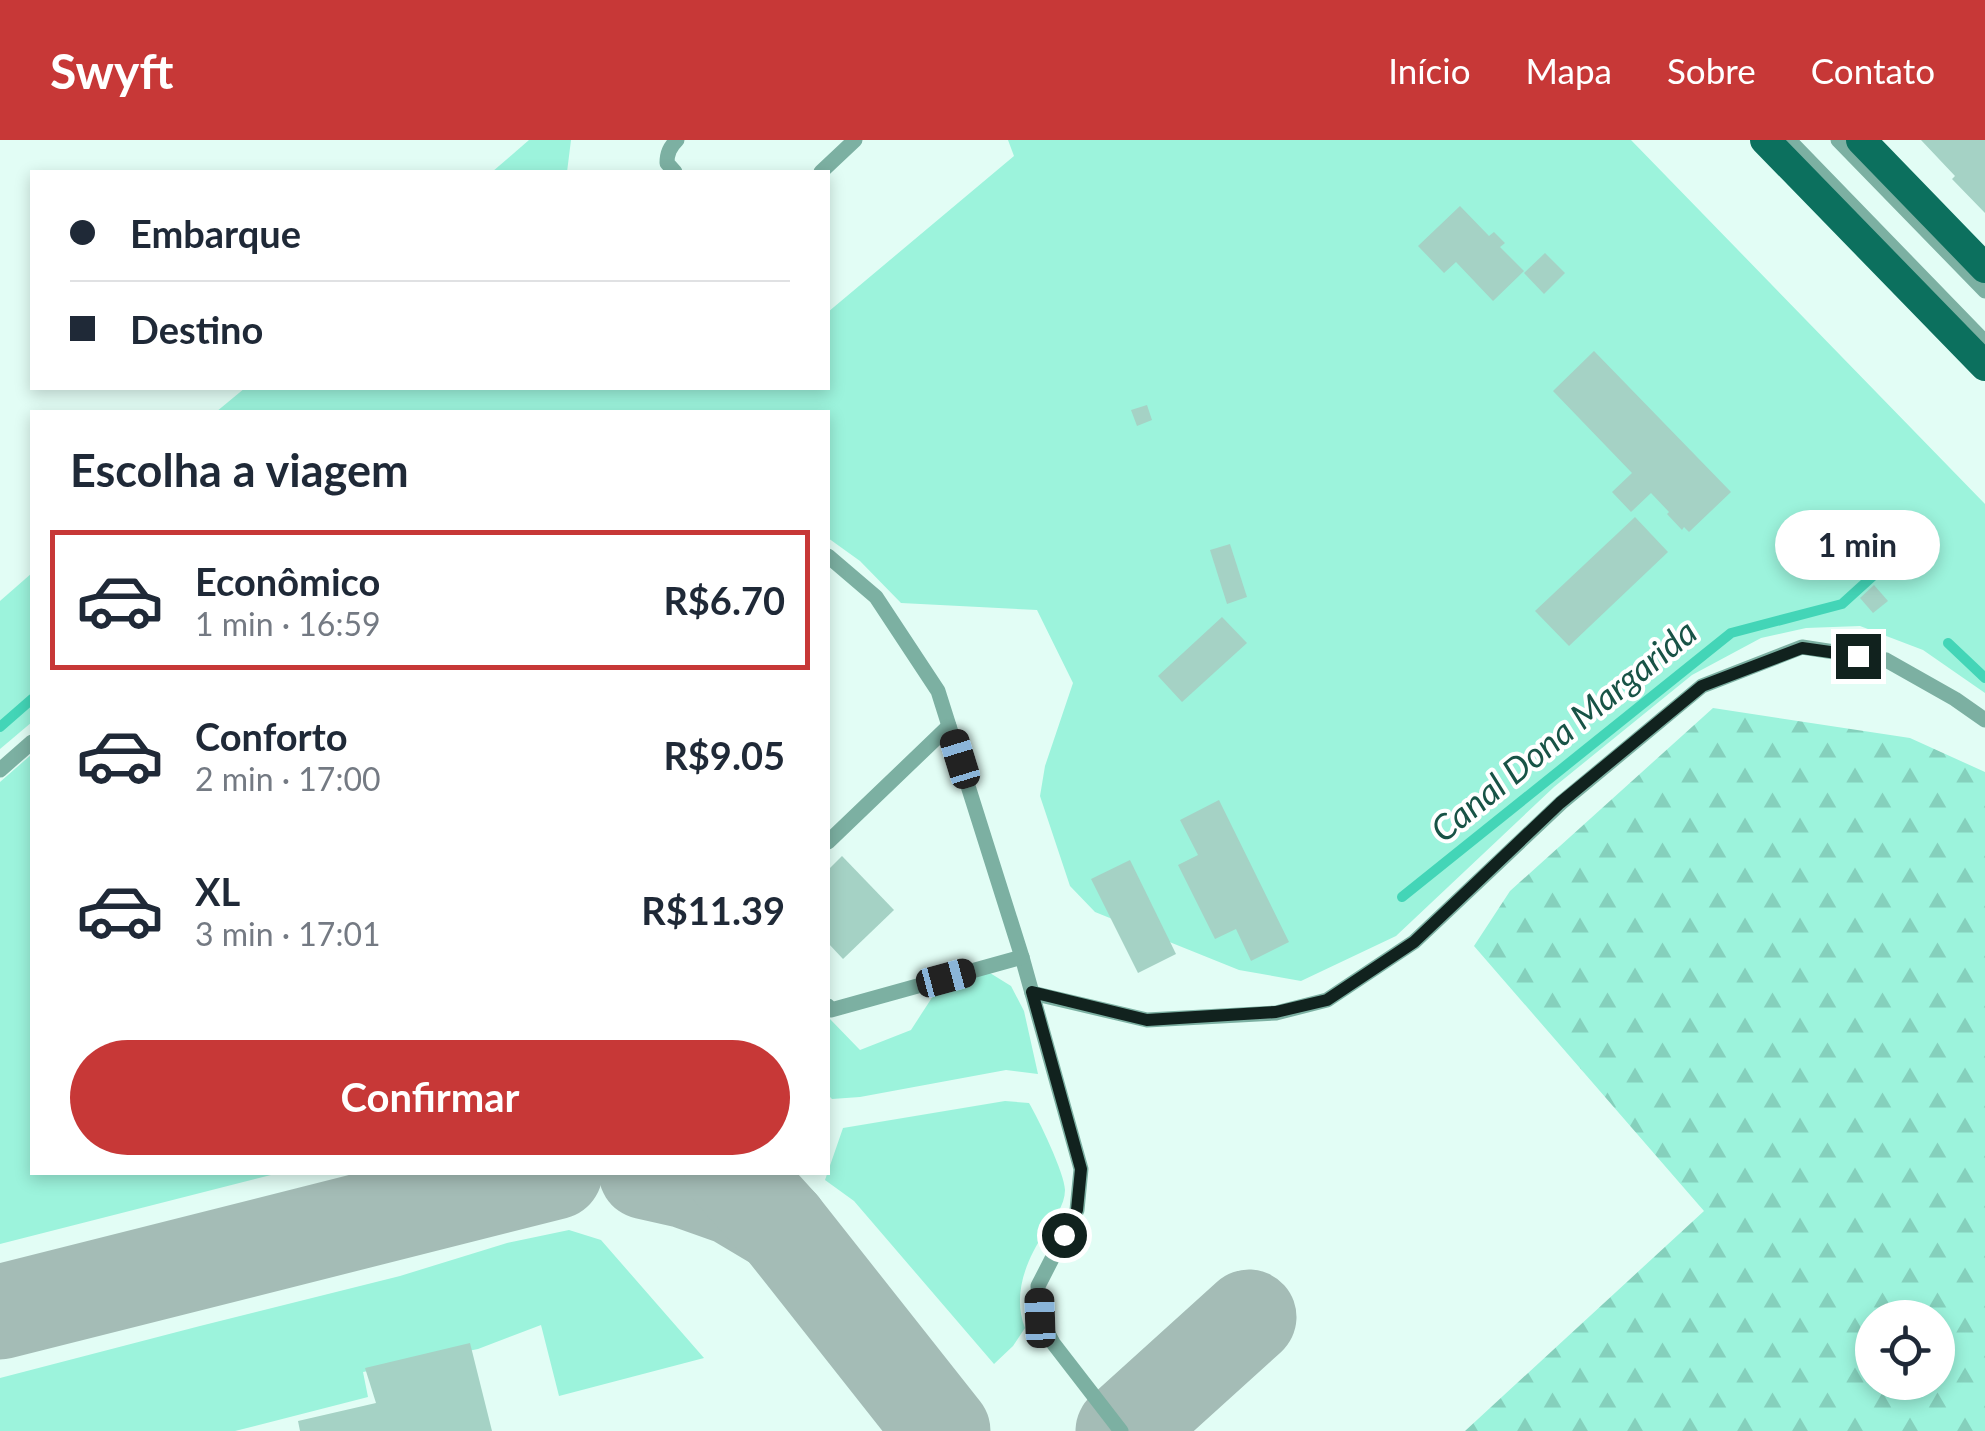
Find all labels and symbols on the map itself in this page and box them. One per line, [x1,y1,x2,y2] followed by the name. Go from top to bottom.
[1776,511,1940,581] callout: 1 min
[1422,609,1704,849] water label: Canal Dona Margarida
[1836,634,1881,679] route end
[937,726,983,792] car
[913,956,979,1000] car
[1042,1213,1087,1258] route start
[1024,1287,1056,1349] car

